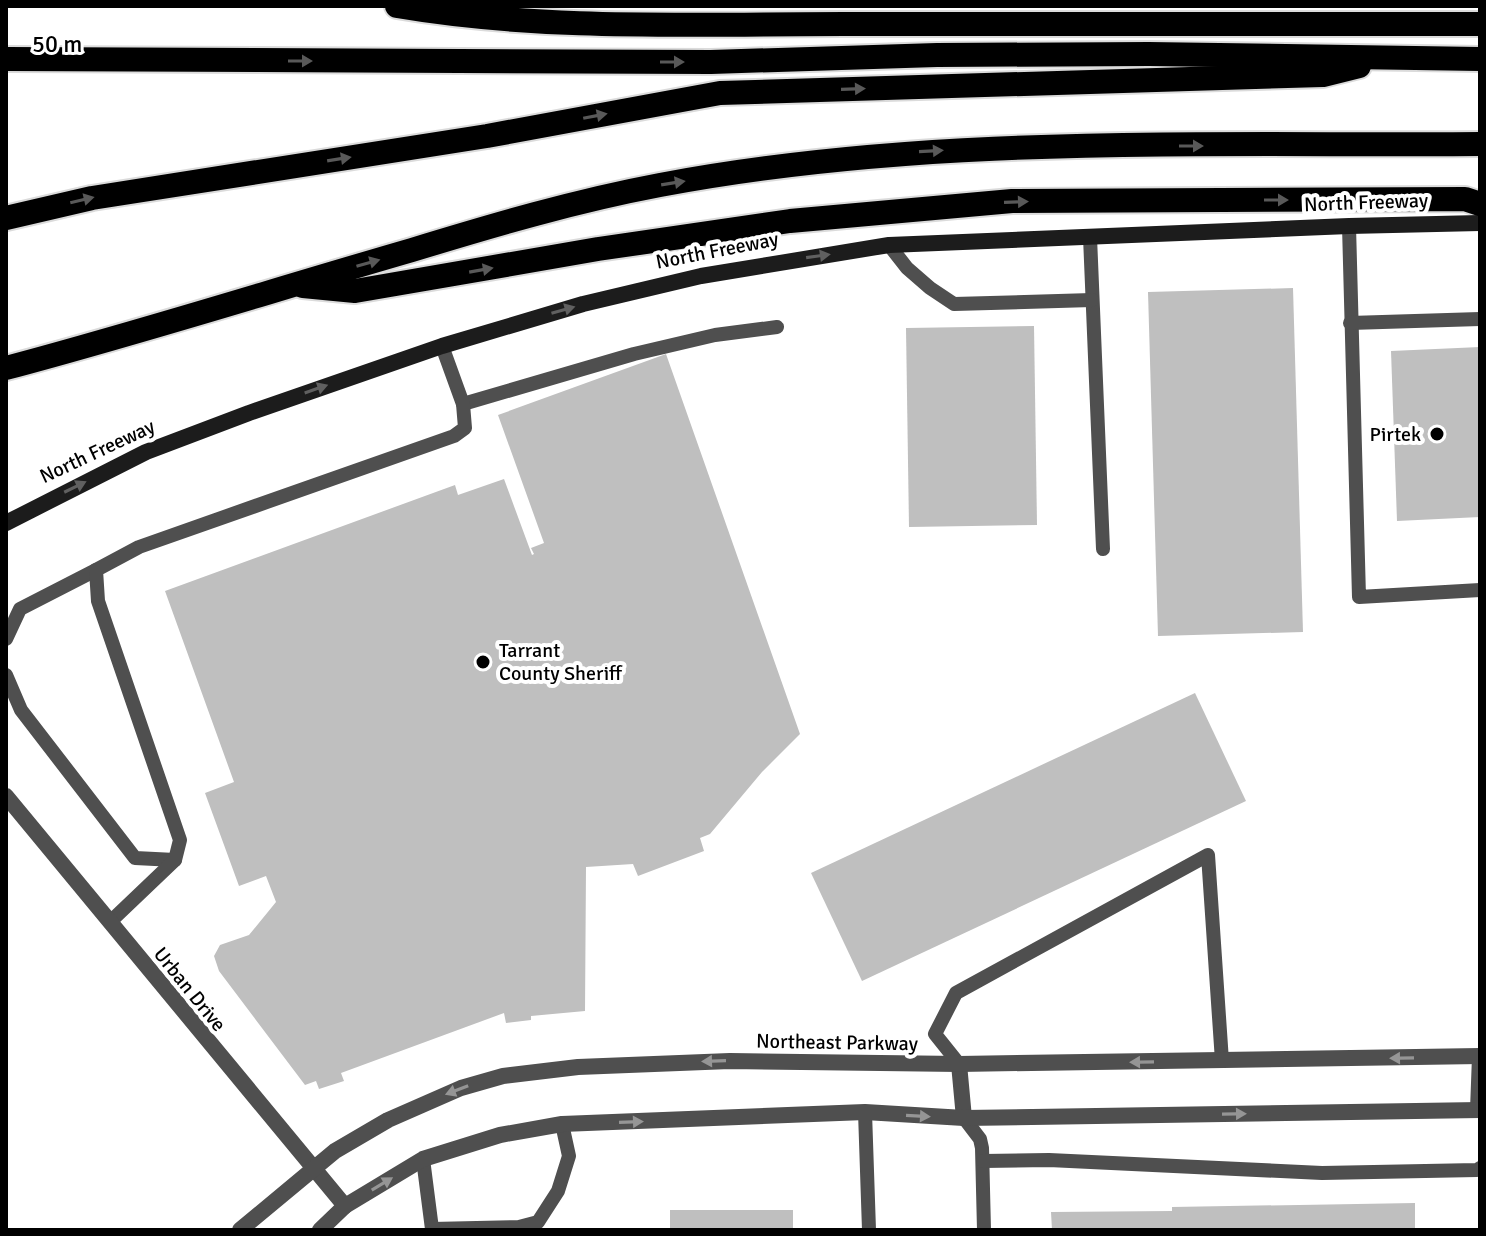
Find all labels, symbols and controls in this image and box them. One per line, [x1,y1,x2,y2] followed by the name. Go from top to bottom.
[20,16,218,66] scale bar
[32,29,82,59] text: 50 m
[288,55,313,67] one-way arrow
[660,56,685,68] one-way arrow
[841,82,866,95] one-way arrow
[583,109,608,122] one-way arrow
[1179,140,1204,152] one-way arrow
[919,145,944,158] one-way arrow
[326,152,351,165] one-way arrow
[661,176,686,189] one-way arrow
[1303,188,1429,217] street label: North Freeway
[70,193,95,206] one-way arrow
[1264,194,1289,206] one-way arrow
[1004,195,1029,208] one-way arrow
[654,226,781,275] street label: North Freeway
[805,249,830,262] one-way arrow
[356,256,380,269] one-way arrow
[468,263,493,275] one-way arrow
[552,303,576,316] one-way arrow
[304,383,328,395] one-way arrow
[36,414,159,489] street label: North Freeway
[1370,422,1421,447] place label: Pirtek
[1428,425,1446,443] marker: Pirtek
[63,480,87,494] one-way arrow
[499,638,623,686] place label: Tarrant County Sheriff
[474,653,492,671] marker: Tarrant County Sheriff
[148,942,231,1037] street label: Urban Drive
[756,1029,919,1056] street label: Northeast Parkway
[1389,1052,1414,1064] one-way arrow
[701,1055,726,1068] one-way arrow
[1129,1056,1154,1068] one-way arrow
[445,1084,469,1097] one-way arrow
[1222,1108,1247,1120] one-way arrow
[906,1110,931,1123] one-way arrow
[619,1115,644,1128] one-way arrow
[371,1177,393,1191] one-way arrow

